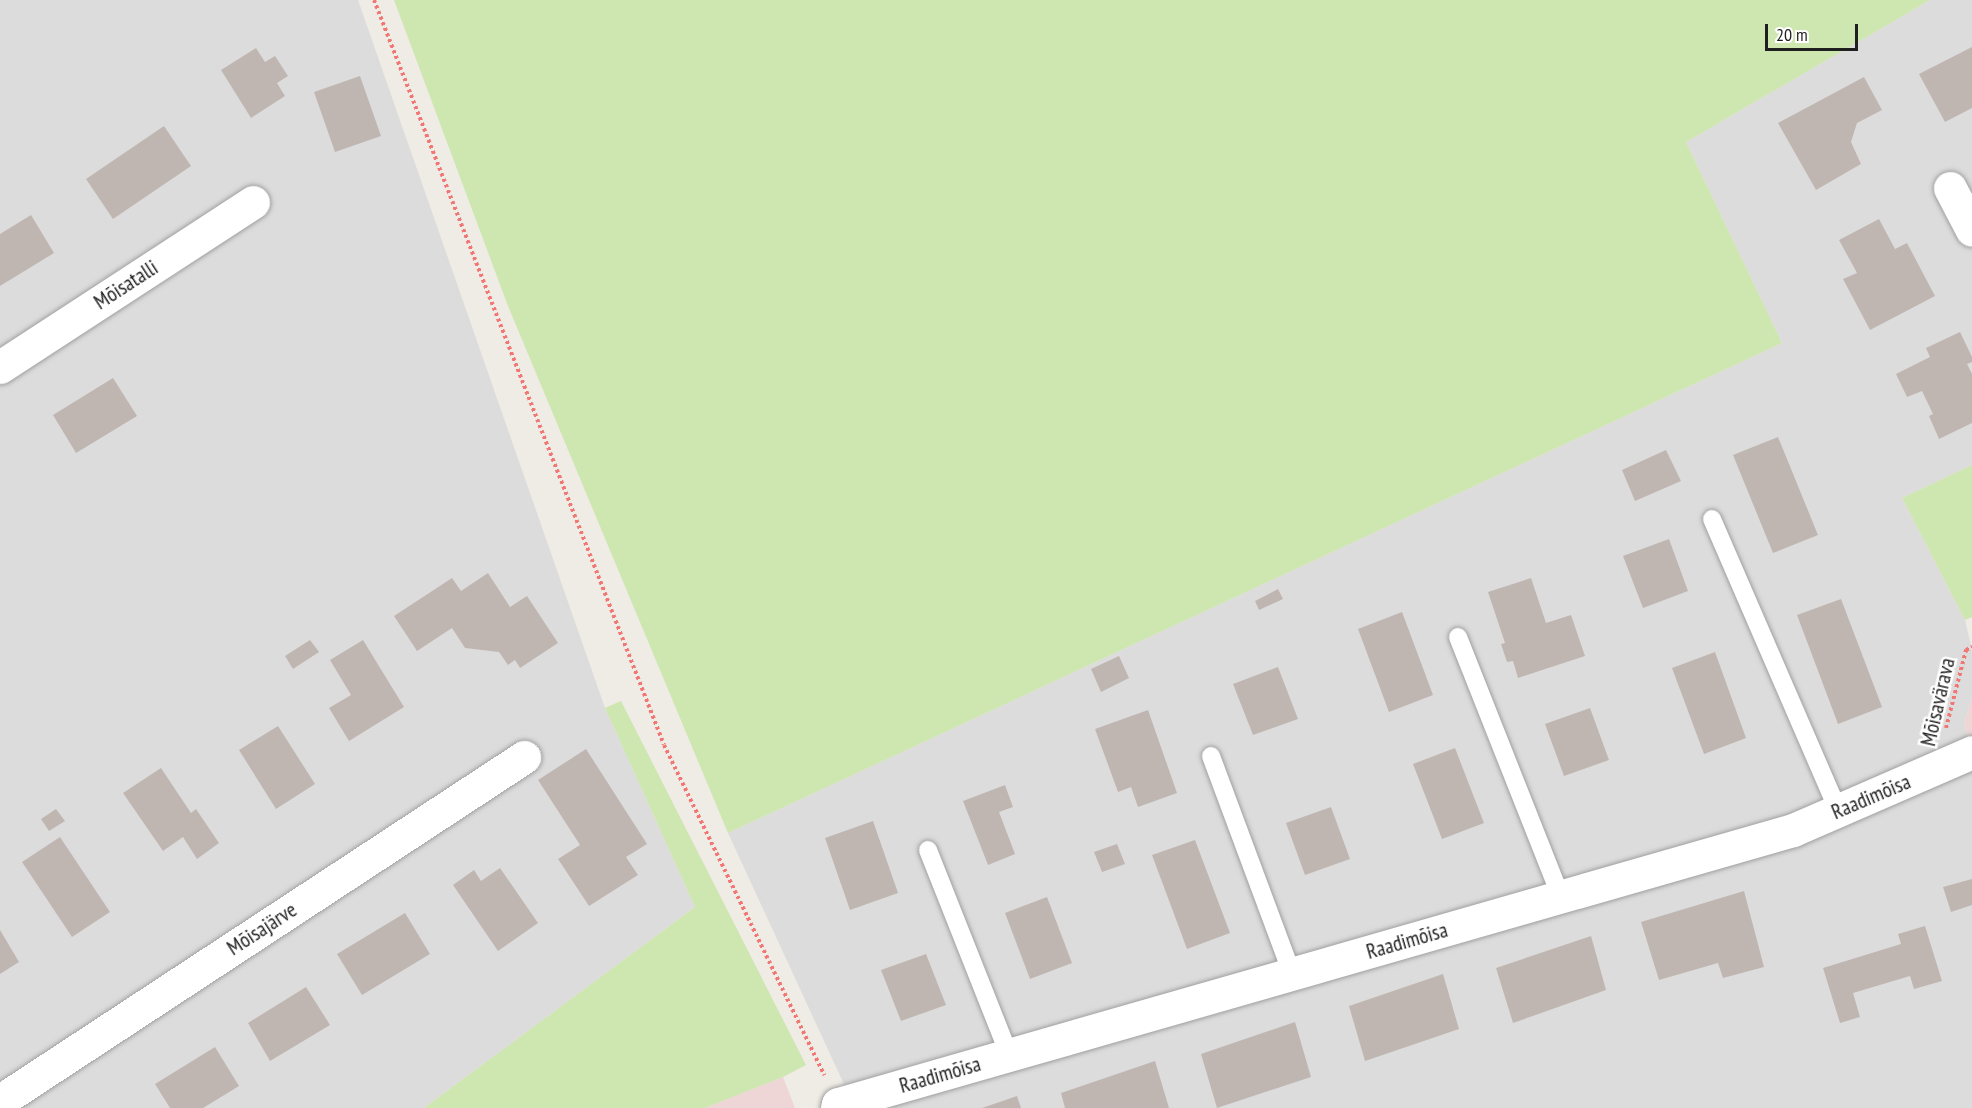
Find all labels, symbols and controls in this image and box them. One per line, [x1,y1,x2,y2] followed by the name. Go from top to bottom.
[1768,12,1861,50] scale bar
[1776,23,1808,46] text: 20 m
[89,255,163,315] street label: Mõisatalli
[1916,655,1960,749] street label: Mõisavärava
[1828,769,1914,825] street label: Raadimõisa
[222,897,302,961] street label: Mõisajärve
[1363,917,1451,965] street label: Raadimõisa
[896,1051,984,1099] street label: Raadimõisa

